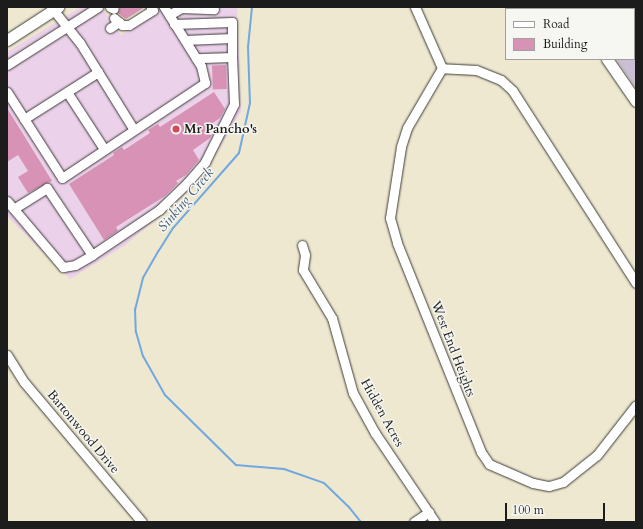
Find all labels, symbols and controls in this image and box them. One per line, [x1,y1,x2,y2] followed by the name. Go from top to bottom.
[505,8,635,60] legend
[543,16,569,32] text: Road
[543,36,587,52] text: Building
[184,121,257,137] place label: Mr Pancho's
[171,124,181,134] marker: Mr Pancho's
[154,165,218,235] water label: Sinking Creek
[428,299,478,399] street label: West End Heights
[357,376,407,450] street label: Hidden Acres
[44,387,122,477] street label: Bartonwood Drive
[507,495,607,521] scale bar
[512,502,544,518] text: 100 m

